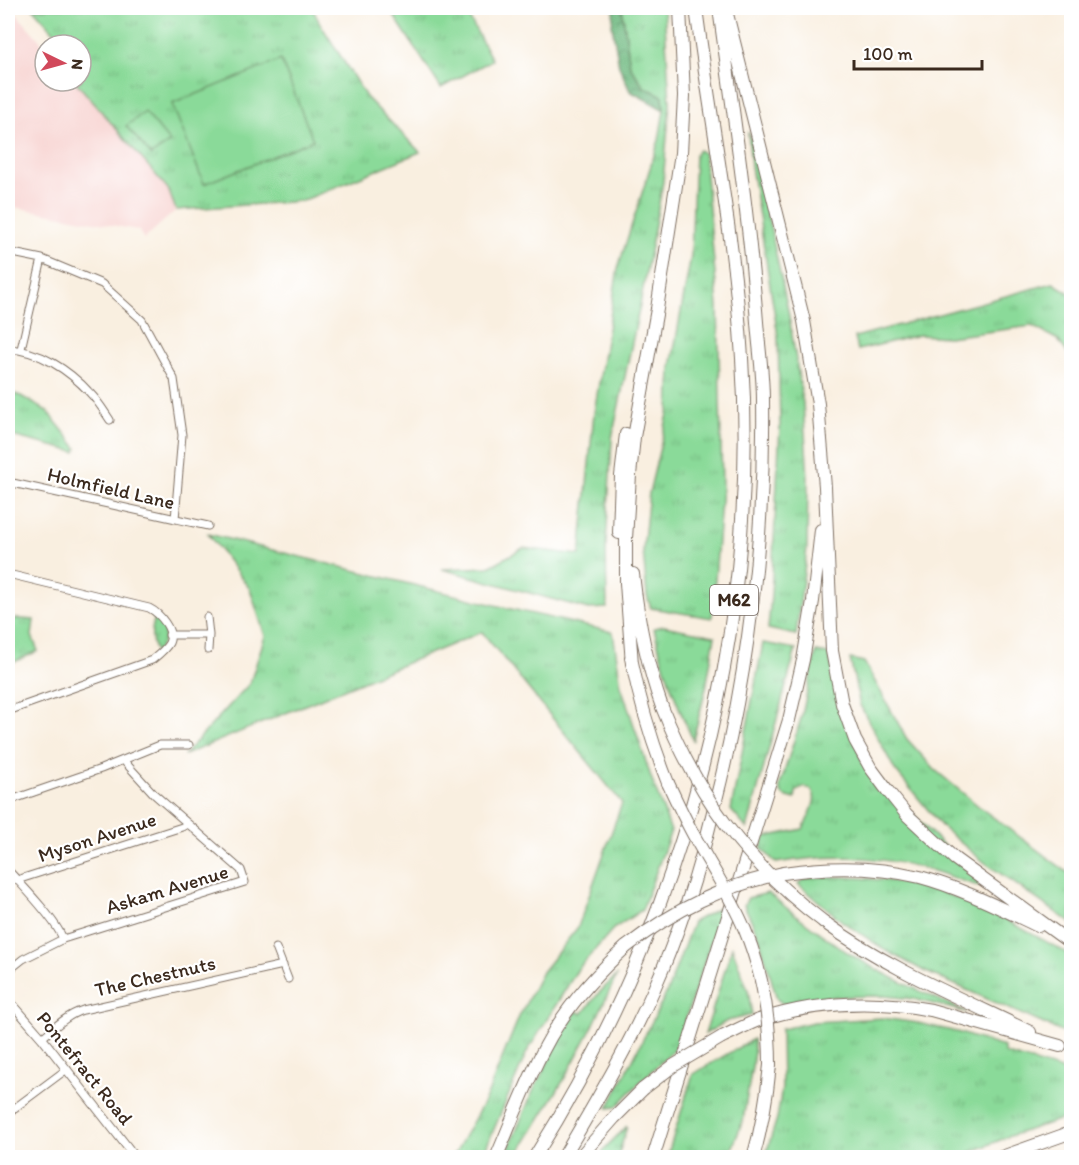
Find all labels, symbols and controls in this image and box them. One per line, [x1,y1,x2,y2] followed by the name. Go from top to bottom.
[33,33,93,93] north arrow
[854,33,982,71] scale bar
[863,43,913,65] text: 100 m
[68,58,87,70] text: N
[45,462,177,514] street label: Holmfield Lane
[710,585,758,615] road number: M62
[35,807,159,867] street label: Myson Avenue
[103,859,231,919] street label: Askam Avenue
[92,950,218,1002] street label: The Chestnuts
[32,1006,138,1130] street label: Pontefract Road

